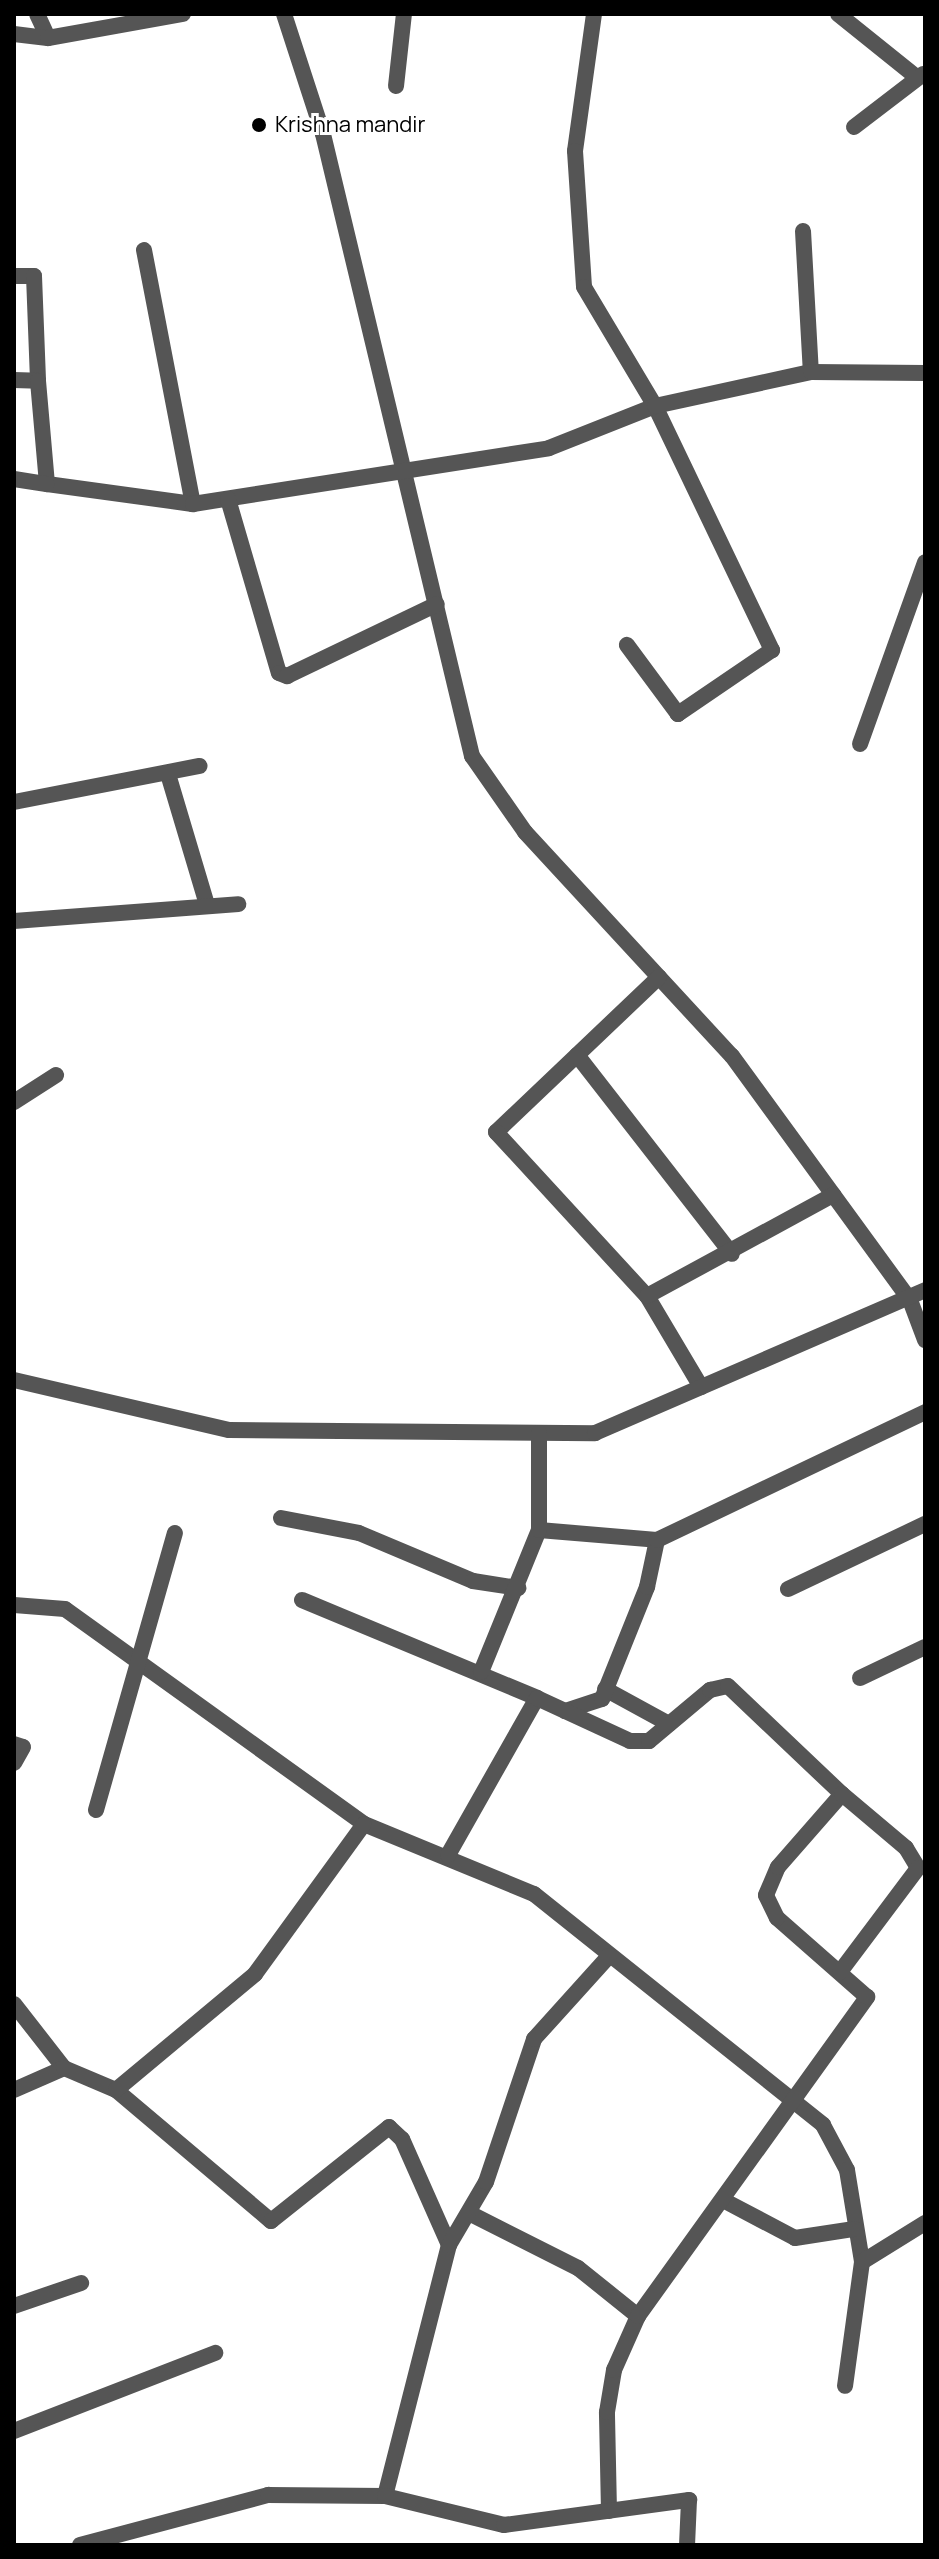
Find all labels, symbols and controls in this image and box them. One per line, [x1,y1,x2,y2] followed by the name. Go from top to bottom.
[275,112,425,138] place label: Krishna mandir
[250,116,268,134] marker: Krishna mandir

